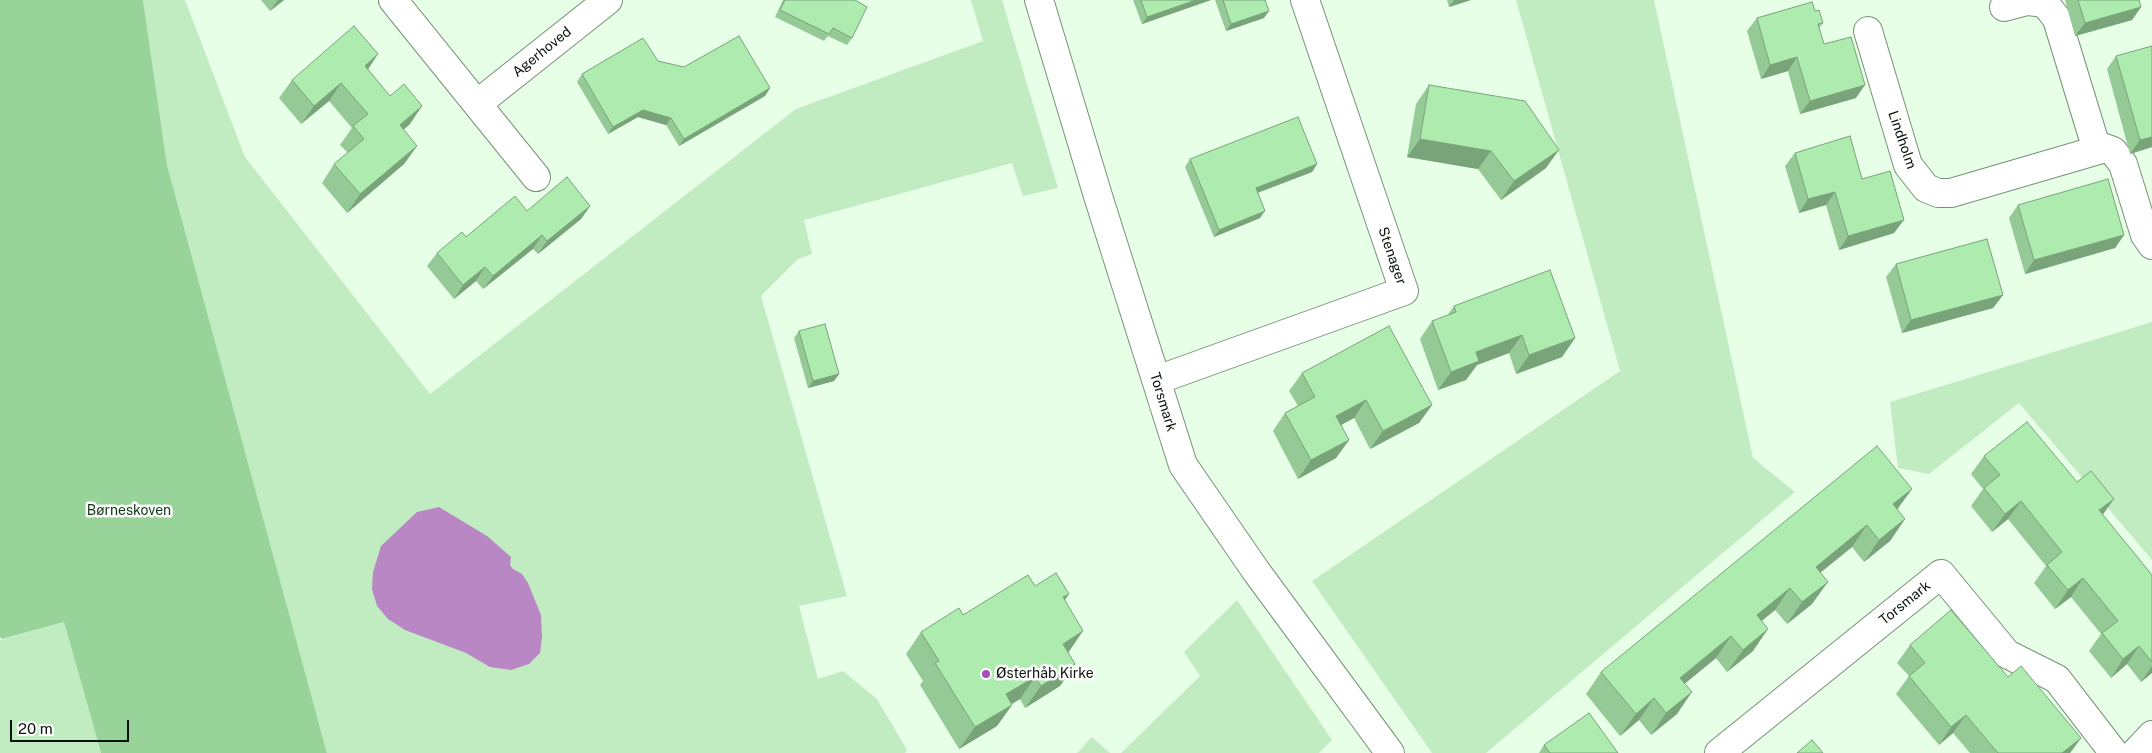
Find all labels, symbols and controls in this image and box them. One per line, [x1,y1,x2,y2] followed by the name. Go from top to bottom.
[509,23,575,81] street label: Agerhoved
[1884,109,1920,171] street label: Lindholm
[1374,225,1410,287] street label: Stenager
[1146,370,1180,434] street label: Torsmark
[87,503,171,519] park label: Børneskoven
[1876,577,1934,629] street label: Torsmark
[996,666,1094,682] place label: Østerhåb Kirke
[980,668,992,680] marker: Østerhåb Kirke
[12,710,131,742] scale bar
[18,720,53,737] text: 20 m

